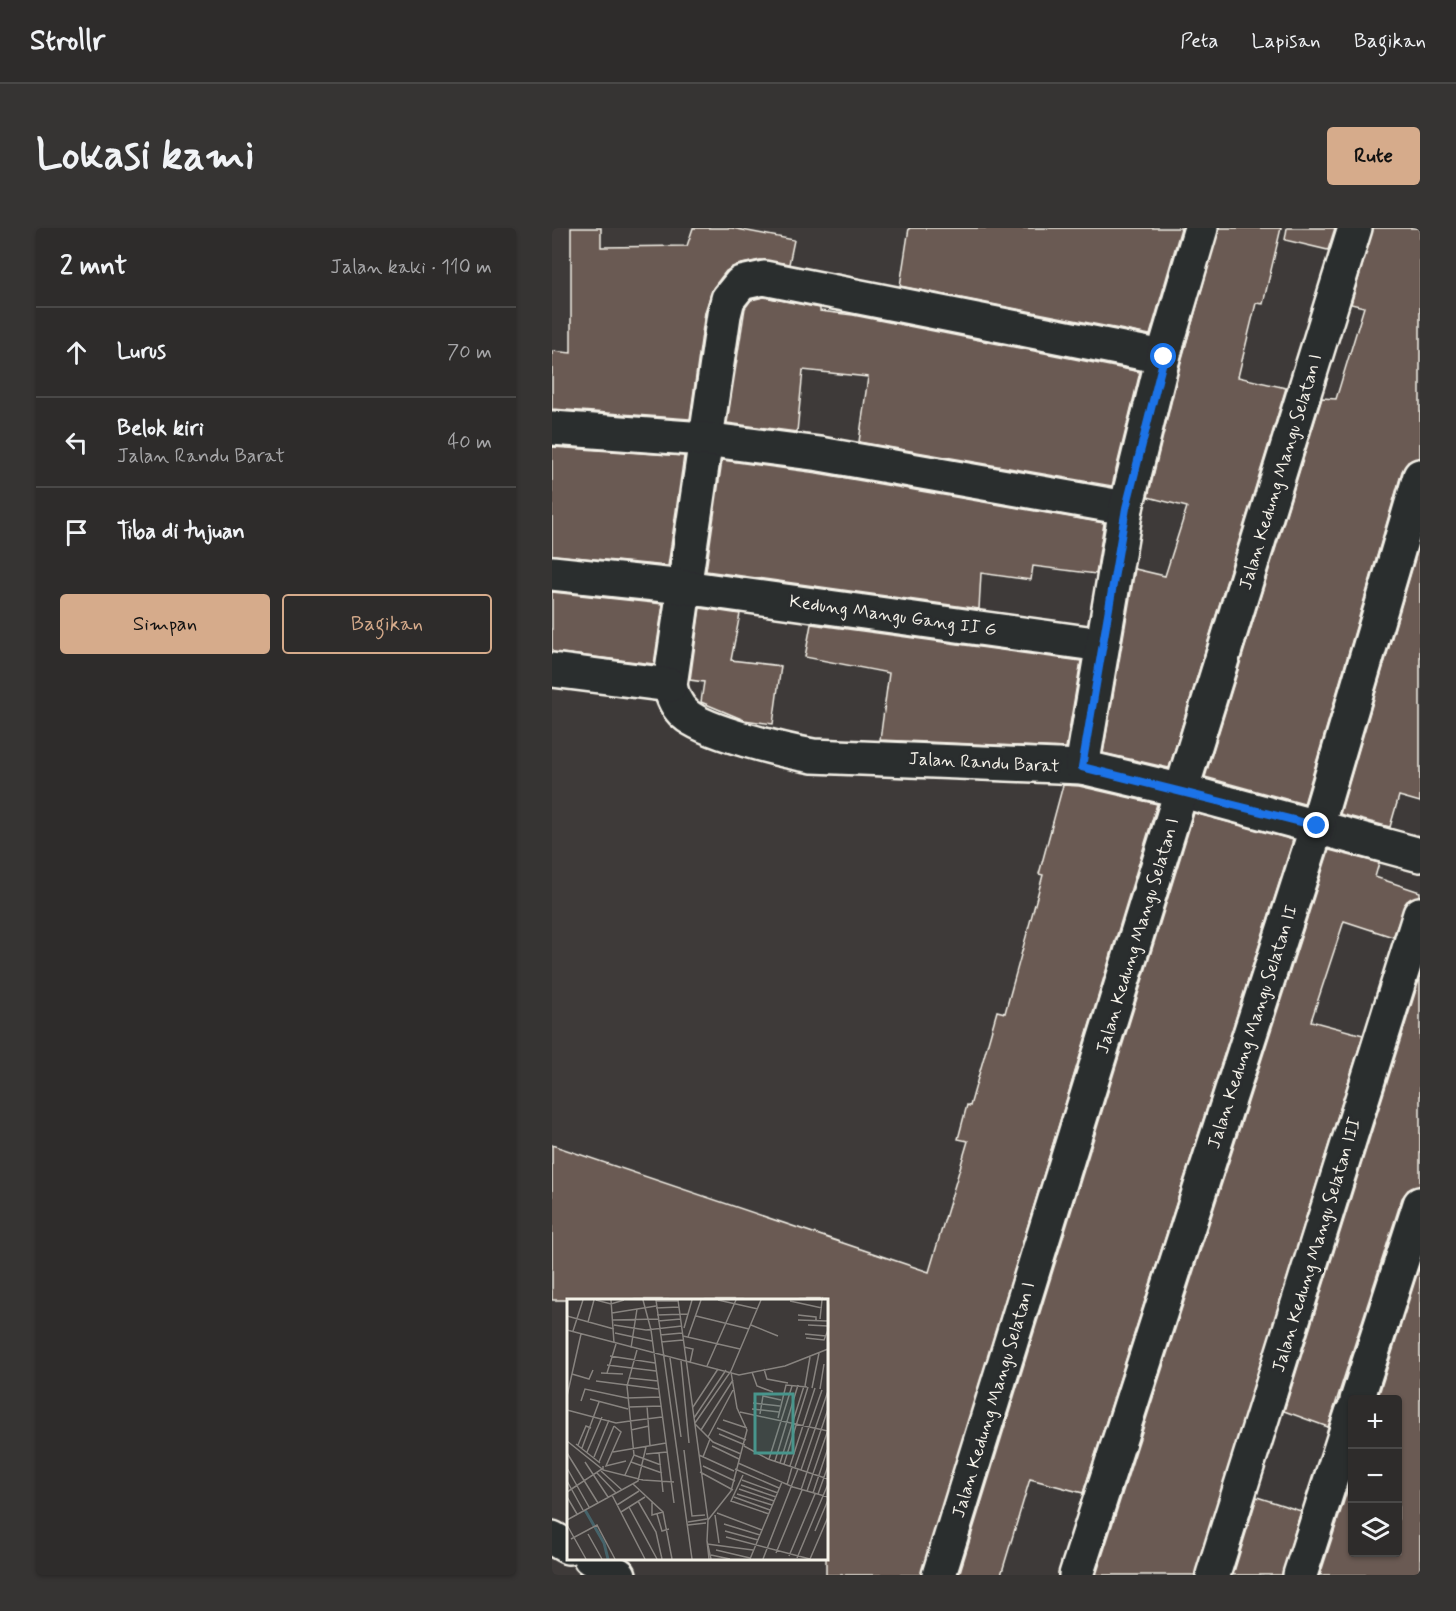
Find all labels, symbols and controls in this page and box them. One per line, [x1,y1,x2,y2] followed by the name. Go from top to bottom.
[30,23,105,60] text: Strollr
[1180,27,1219,55] text: Peta
[1252,27,1321,55] text: Lapisan
[1354,27,1426,55] text: Bagikan
[1327,127,1420,185] button: Rute
[36,129,255,184] text: Lokasi kami
[60,250,127,284] text: 2 mnt
[330,254,492,281] text: Jalan kaki · 110 m
[60,336,93,369] icon: ahead
[117,338,166,366] text: Lurus
[447,339,492,366] text: 70 m
[1150,343,1176,369] route start
[1234,351,1328,593] street label: Jalan Kedung Mangu Selatan I
[117,415,204,443] text: Belok kiri
[60,426,93,459] icon: left
[448,429,492,456] text: 40 m
[117,443,285,470] text: Jalan Randu Barat
[60,516,93,549] icon: arrive
[117,518,245,546] text: Tiba di tujuan
[788,590,998,642] street label: Kedung Mangu Gang II G
[60,594,270,654] button: Simpan
[282,594,492,654] button: Bagikan
[908,747,1060,779] street label: Jalan Randu Barat
[1303,812,1329,838] route end
[1091,815,1185,1057] street label: Jalan Kedung Mangu Selatan I
[1202,902,1304,1152] street label: Jalan Kedung Mangu Selatan II
[1267,1115,1367,1375] street label: Jalan Kedung Mangu Selatan III
[947,1279,1041,1521] street label: Jalan Kedung Mangu Selatan I
[567,1299,828,1560] inset map
[1348,1395,1402,1557] map controls
[1348,1395,1402,1449] button: +
[1348,1449,1402,1503] button: −
[1348,1503,1402,1557] button: layers

